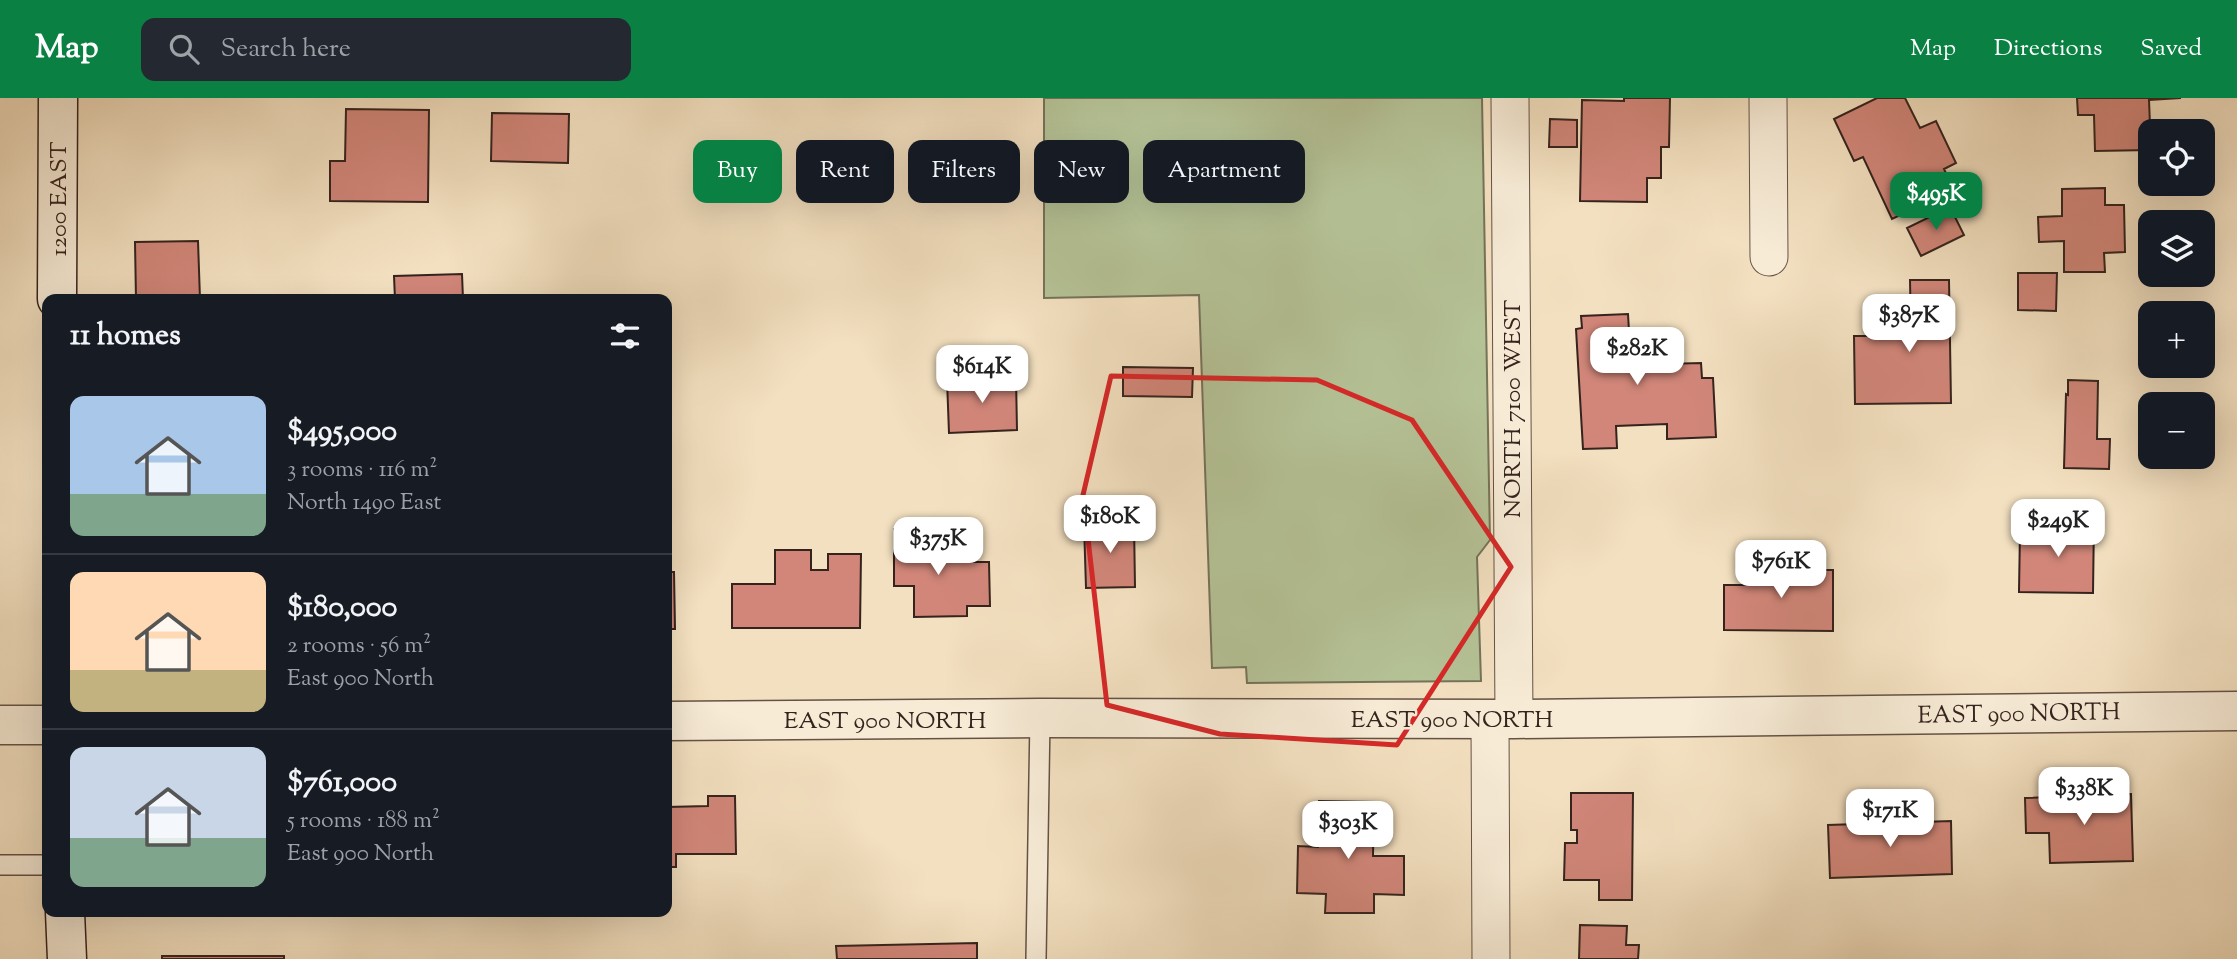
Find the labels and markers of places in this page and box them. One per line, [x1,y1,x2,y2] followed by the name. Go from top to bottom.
[1887,172,1985,232] pin: $495K
[1860,294,1958,354] pin: $387K
[1588,328,1686,387] pin: $282K
[933,345,1031,405] pin: $614K
[1061,496,1159,555] pin: $180K
[2009,500,2107,559] pin: $249K
[889,518,987,577] pin: $375K
[1732,540,1830,600] pin: $761K
[2035,768,2133,827] pin: $338K
[1841,790,1939,849] pin: $171K
[1299,802,1397,861] pin: $303K

